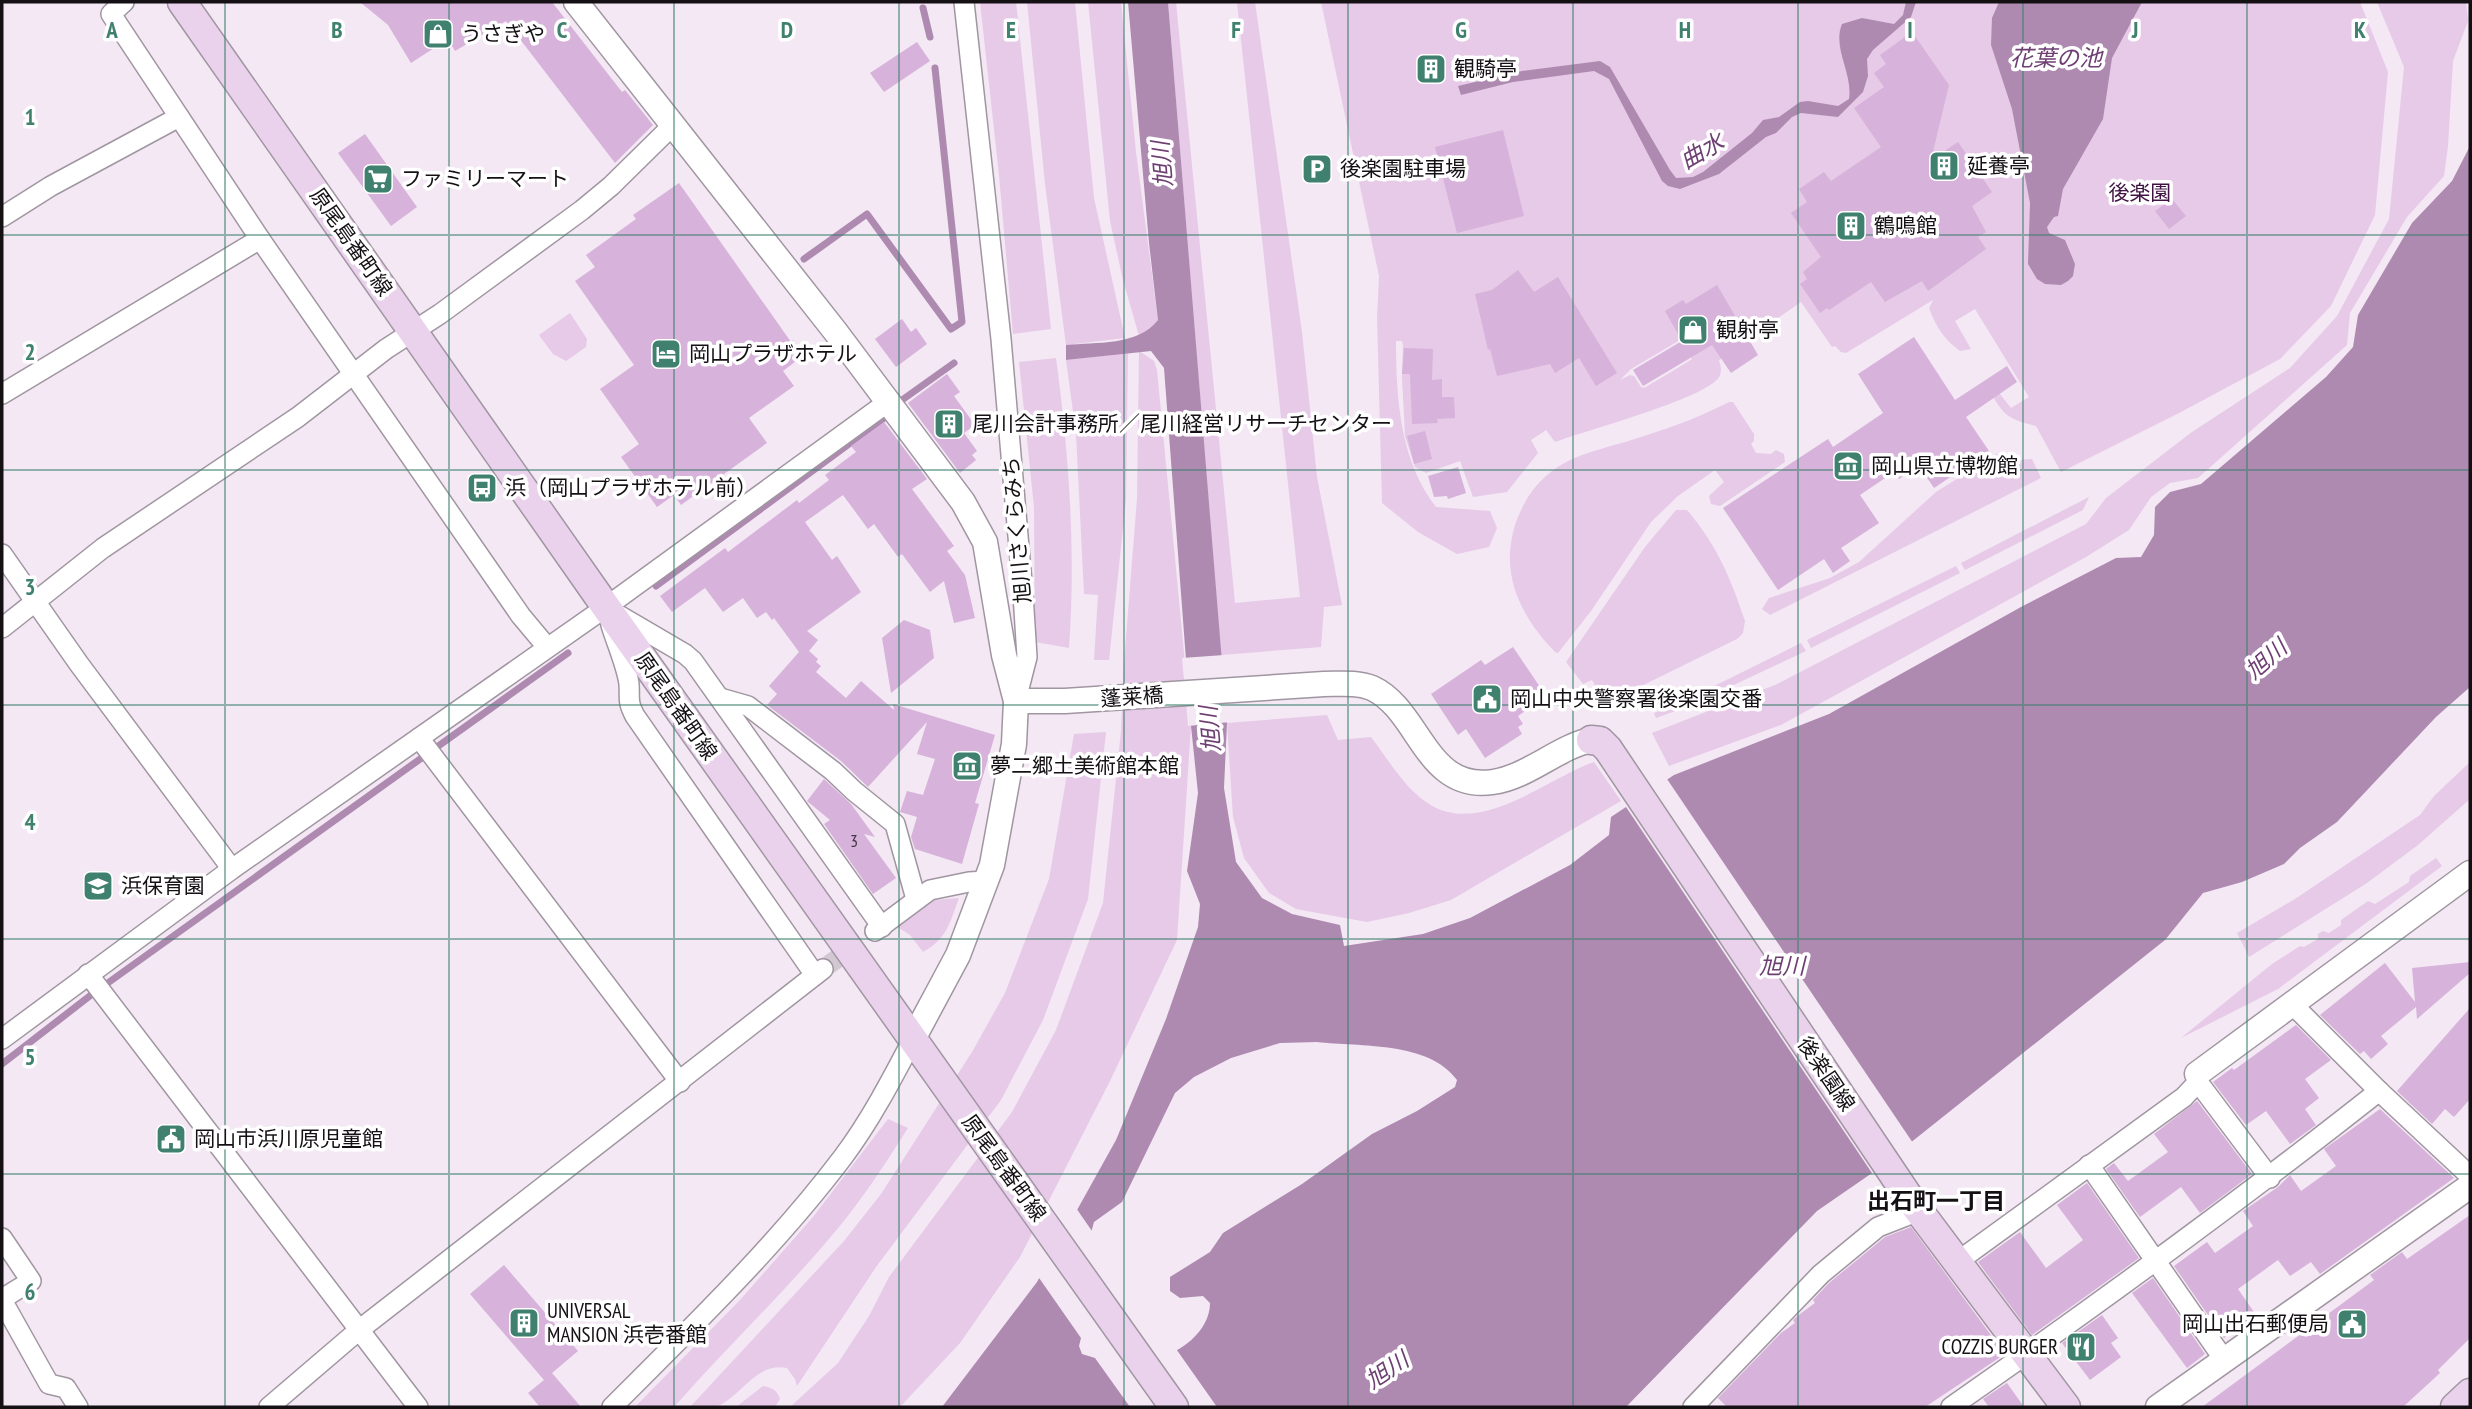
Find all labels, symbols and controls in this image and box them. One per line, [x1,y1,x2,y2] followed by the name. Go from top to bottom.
[105,15,118,44] text: A
[331,15,343,44] text: B
[557,15,568,44] text: C
[781,15,793,44] text: D
[1006,15,1016,44] text: E
[1231,15,1241,44] text: F
[1455,15,1467,44] text: G
[1679,15,1691,44] text: H
[1907,15,1913,44] text: I
[2131,15,2138,44] text: J
[2354,15,2366,44] text: K
[421,17,455,51] shop icon: うさぎや
[461,20,545,47] place label: うさぎや
[2010,43,2104,72] water label: 花葉の池
[1414,52,1448,86] building icon: 観騎亭
[1454,55,1517,82] place label: 観騎亭
[25,102,36,131] text: 1
[1675,125,1732,175] water label: 曲水
[1145,137,1178,188] water label: 旭川
[1927,149,1961,183] building icon: 延養亭
[1300,152,1334,186] parking icon: 後楽園駐車場
[1967,152,2030,179] place label: 延養亭
[1340,155,1466,182] place label: 後楽園駐車場
[361,162,395,196] supermarket icon: ファミリーマート
[401,165,569,192] place label: ファミリーマート
[2109,179,2172,206] park label: 後楽園
[304,182,399,301] street label: 原尾島番町線
[1834,209,1868,243] building icon: 鶴鳴館
[1874,212,1937,239] place label: 鶴鳴館
[1676,313,1710,347] shop icon: 観射亭
[1716,316,1779,343] place label: 観射亭
[25,337,36,366] text: 2
[649,337,683,371] hotel icon: 岡山プラザホテル
[689,340,857,367] place label: 岡山プラザホテル
[932,407,966,441] building icon: 尾川会計事務所／尾川経営リサーチセンター
[972,410,1392,437] place label: 尾川会計事務所／尾川経営リサーチセンター
[1831,449,1865,483] museum icon: 岡山県立博物館
[1871,452,2018,479] place label: 岡山県立博物館
[997,456,1036,604] street label: 旭川さくらみち
[465,471,499,505] bus stop icon: 浜（岡山プラザホテル前）
[505,474,757,501] place label: 浜（岡山プラザホテル前）
[25,572,36,601] text: 3
[2239,631,2295,685] water label: 旭川
[629,646,724,765] street label: 原尾島番町線
[1100,681,1164,712] street label: 蓬莱橋
[1470,682,1504,716] public building icon: 岡山中央警察署後楽園交番
[1510,685,1762,712] place label: 岡山中央警察署後楽園交番
[1193,702,1226,753] water label: 旭川
[950,749,984,783] museum icon: 夢二郷土美術館本館
[990,752,1179,779] place label: 夢二郷土美術館本館
[25,807,36,836] text: 4
[850,829,858,852] house number: 3
[81,869,115,903] school or university icon: 浜保育園
[121,872,205,899] place label: 浜保育園
[1759,951,1808,980] water label: 旭川
[1792,1031,1861,1116] street label: 後楽園線
[25,1042,36,1071] text: 5
[956,1109,1052,1227] street label: 原尾島番町線
[154,1122,188,1156] public building icon: 岡山市浜川原児童館
[194,1125,383,1152] place label: 岡山市浜川原児童館
[1867,1186,2005,1215] district label: 出石町一丁目
[25,1277,36,1306] text: 6
[547,1297,707,1348] place label: UNIVERSAL MANSION 浜壱番館
[507,1306,541,1340] building icon: UNIVERSAL MANSION 浜壱番館
[2335,1307,2369,1341] public building icon: 岡山出石郵便局
[2182,1310,2329,1337] place label: 岡山出石郵便局
[2064,1330,2098,1364] restaurant icon: COZZIS BURGER
[1942,1333,2058,1360] place label: COZZIS BURGER
[1360,1343,1416,1394] water label: 旭川

